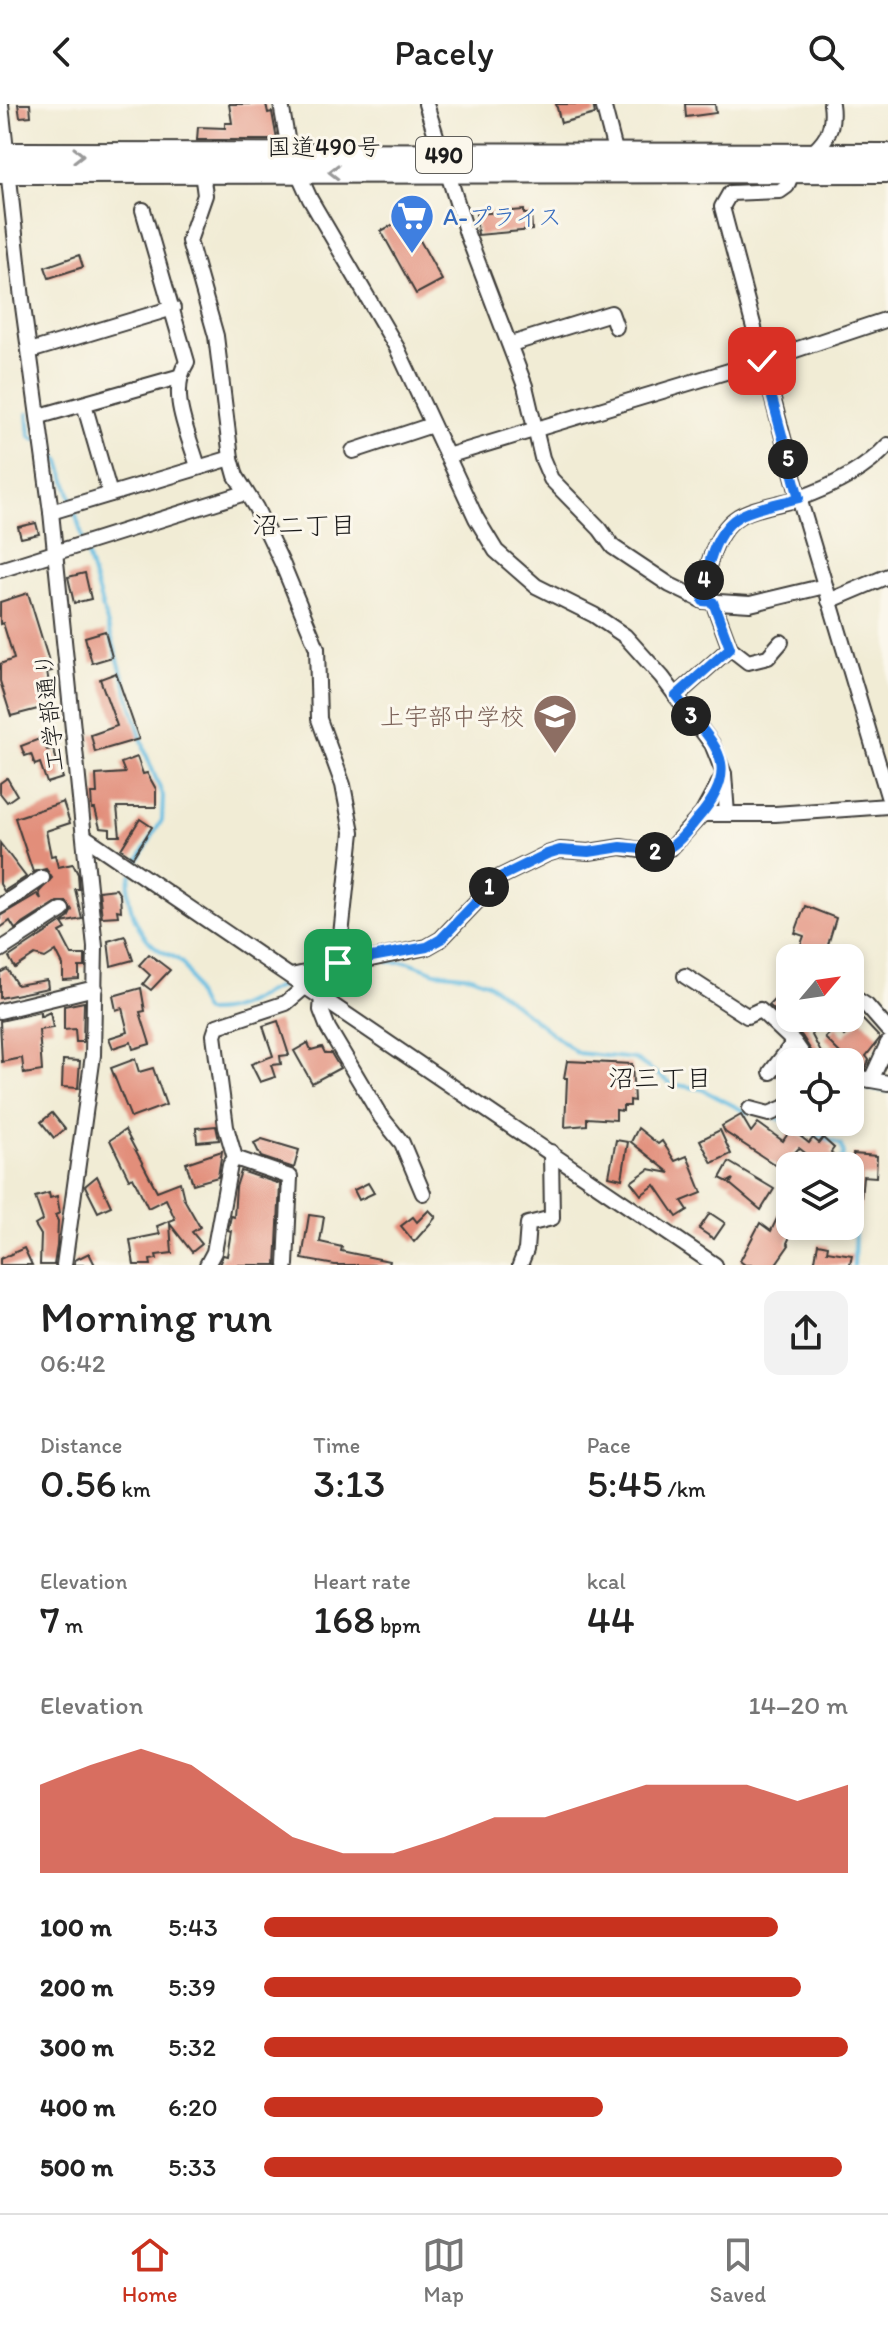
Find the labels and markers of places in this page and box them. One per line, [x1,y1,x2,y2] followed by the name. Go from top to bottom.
[388,192,436,255] supermarket icon: A-プライス
[443,202,562,231] place label: A-プライス
[728,327,796,395] pin
[768,439,808,479] pin: 5
[684,560,724,600] pin: 4
[531,692,579,755] school or university icon: 上宇部中学校
[671,696,711,736] pin: 3
[380,702,524,731] place label: 上宇部中学校
[635,832,675,872] pin: 2
[469,867,509,907] pin: 1
[304,929,372,997] pin

